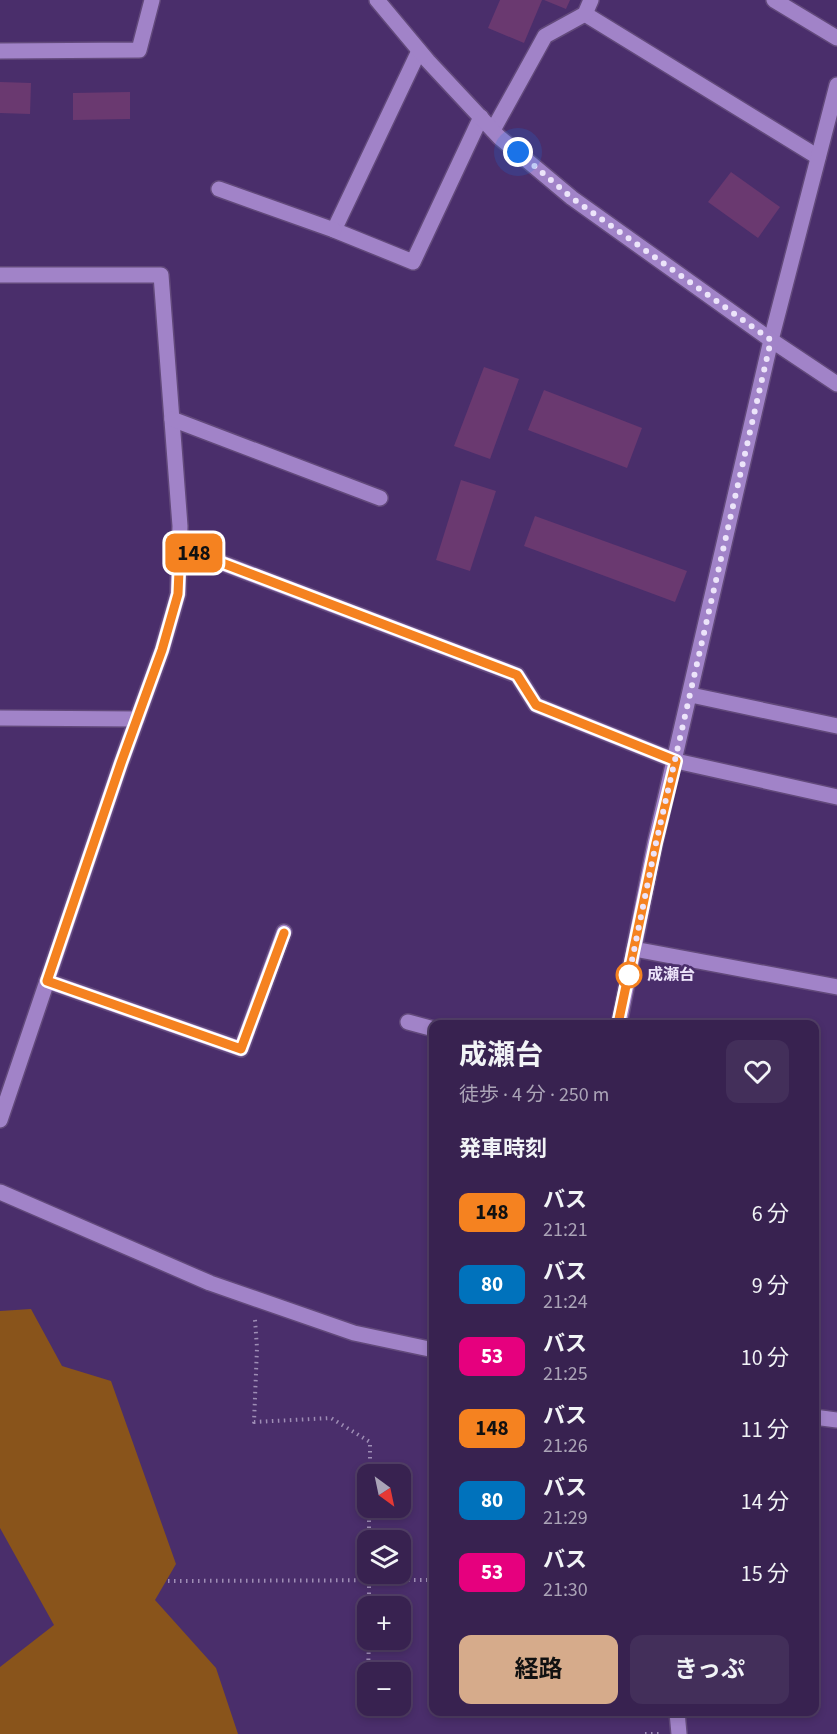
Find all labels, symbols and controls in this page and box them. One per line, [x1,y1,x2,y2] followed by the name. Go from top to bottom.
[503,137,533,167] your location
[160,534,228,572] line badge: 148
[177,538,211,568] text: 148
[616,962,642,988] marker: 成瀬台
[647,964,695,986] place label: 成瀬台
[459,1035,543,1075] text: 成瀬台
[726,1040,789,1103] button: heart
[459,1081,609,1109] text: 徒歩 · 4 分 · 250 m
[459,1133,547,1165] text: 発車時刻
[543,1184,587,1216] text: バス
[475,1197,509,1227] text: 148
[752,1198,789,1230] text: 6 分
[543,1216,588,1244] text: 21:21
[543,1256,587,1288] text: バス
[481,1269,503,1299] text: 80
[752,1270,789,1302] text: 9 分
[543,1288,588,1316] text: 21:24
[543,1328,587,1360] text: バス
[481,1341,503,1371] text: 53
[741,1342,789,1374] text: 10 分
[543,1360,588,1388] text: 21:25
[543,1400,587,1432] text: バス
[475,1413,509,1443] text: 148
[741,1414,789,1446] text: 11 分
[543,1432,588,1460] text: 21:26
[357,1464,411,1518] north arrow
[357,1464,411,1716] map controls
[543,1472,587,1504] text: バス
[481,1485,503,1515] text: 80
[741,1486,789,1518] text: 14 分
[543,1504,588,1532] text: 21:29
[357,1530,411,1584] button: layers
[543,1544,587,1576] text: バス
[481,1557,503,1587] text: 53
[741,1558,789,1590] text: 15 分
[543,1576,588,1604] text: 21:30
[357,1596,411,1650] button: +
[459,1635,618,1704] button: 経路
[630,1635,789,1704] button: きっぷ
[357,1662,411,1716] button: −

